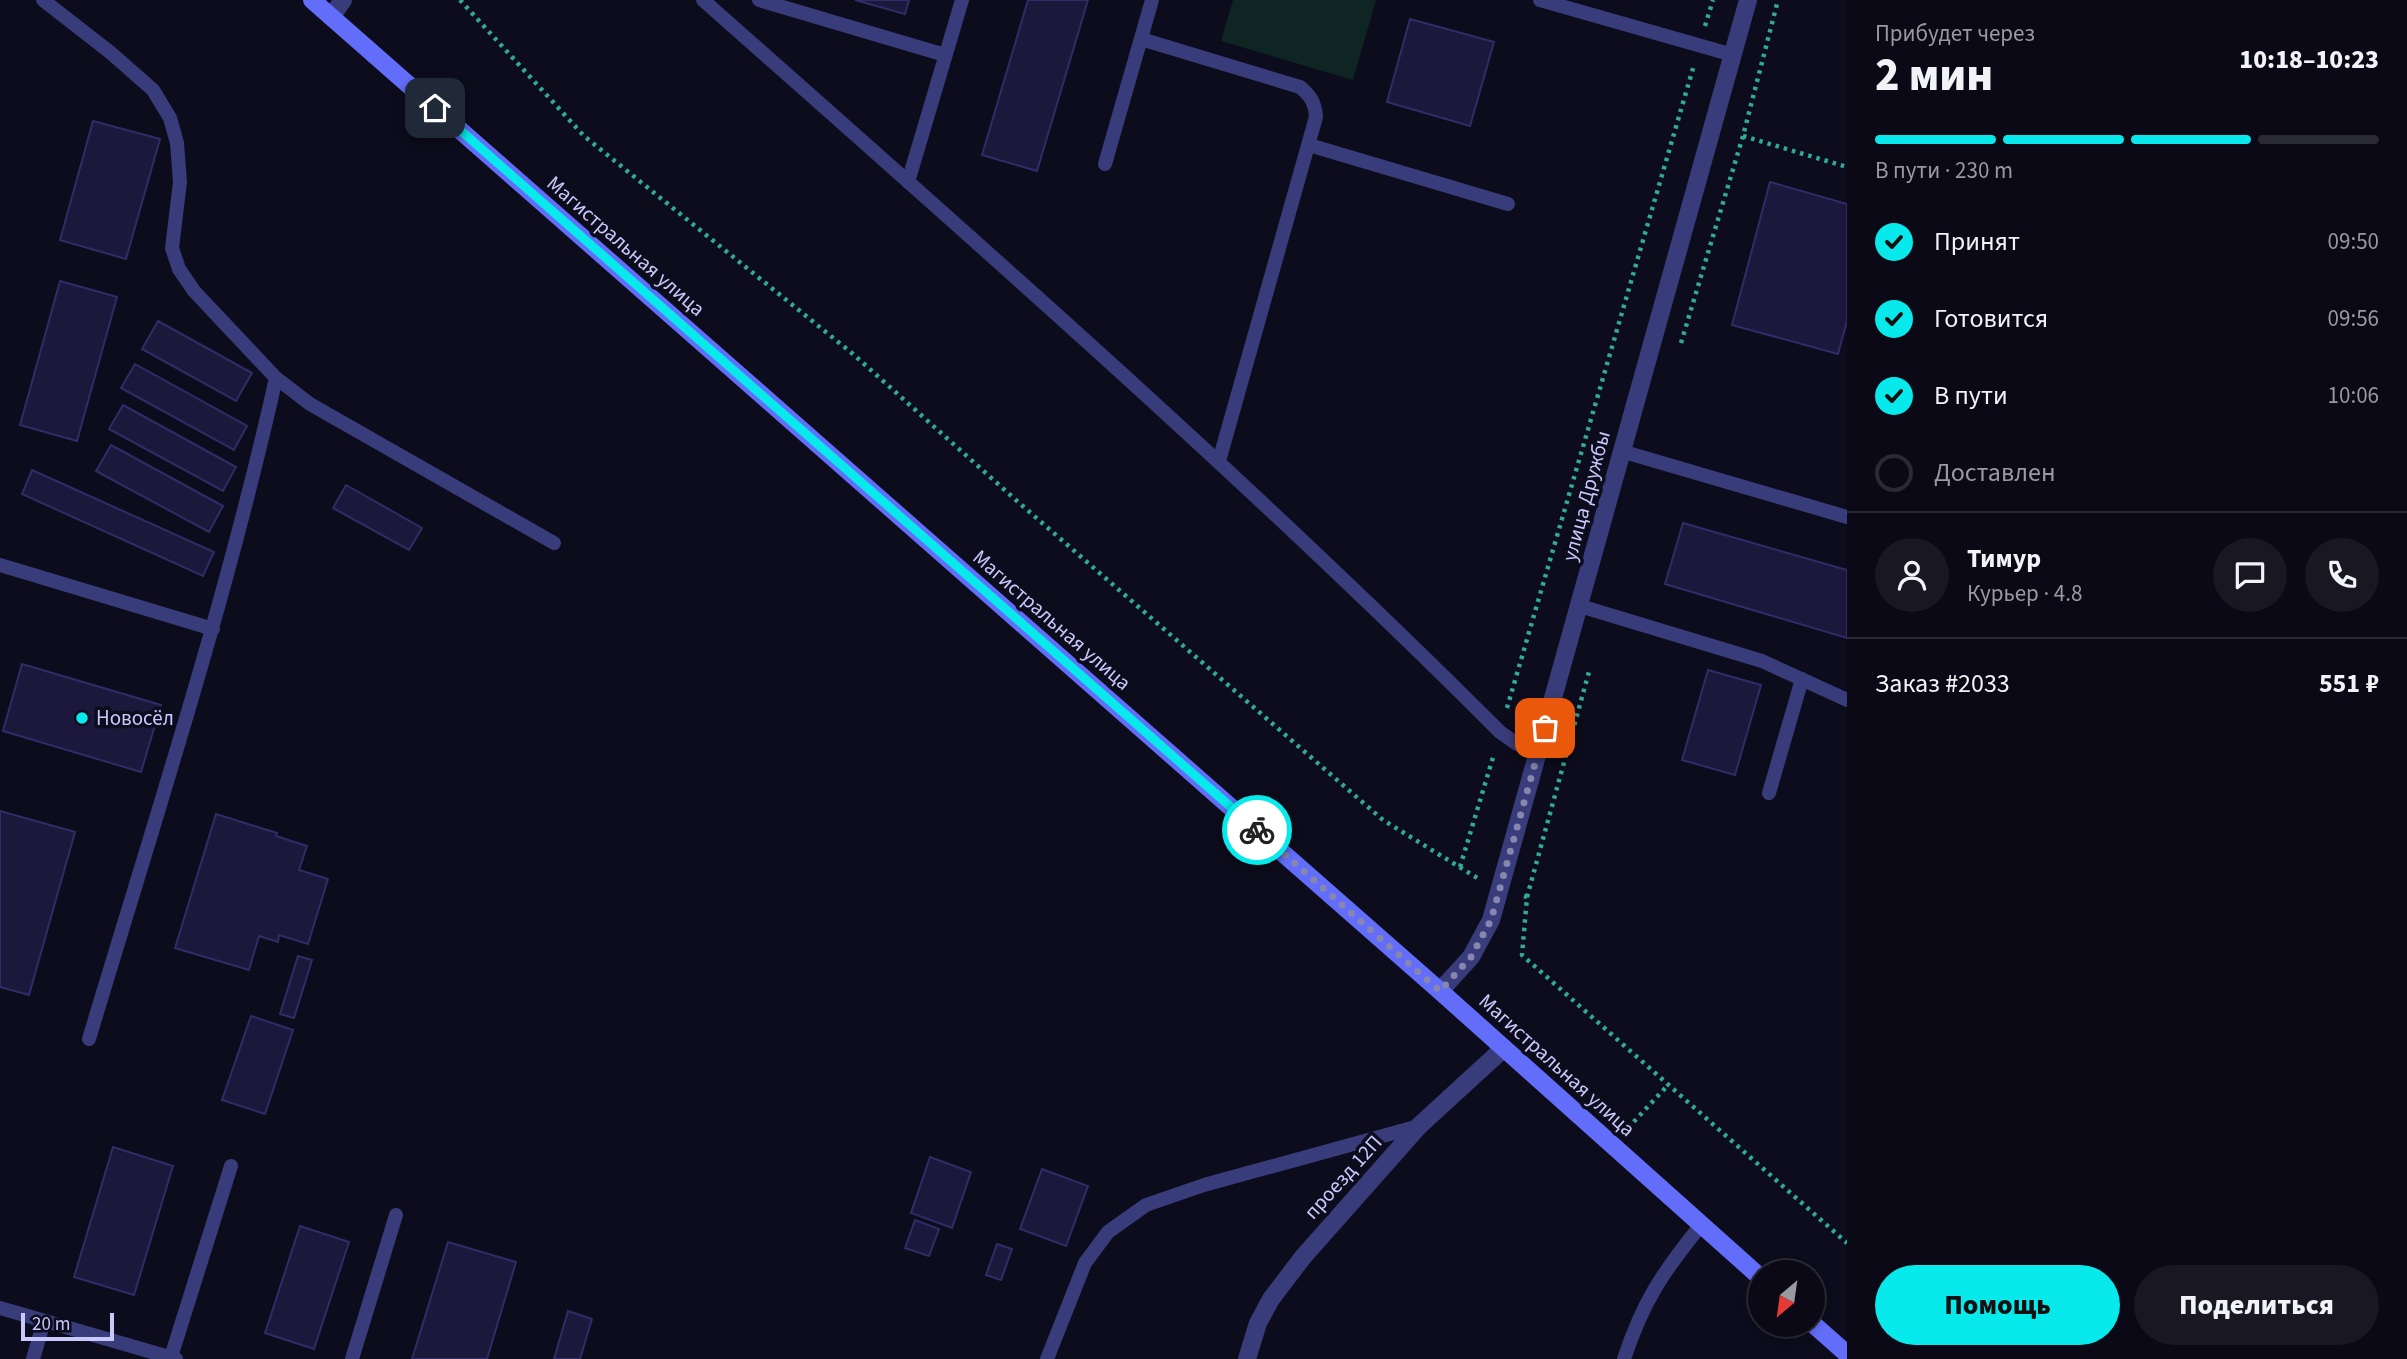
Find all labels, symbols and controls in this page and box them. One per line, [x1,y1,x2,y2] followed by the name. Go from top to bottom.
[1875,17,2035,50] text: Прибудет через
[2239,41,2379,78] text: 10:18–10:23
[1875,43,1993,108] text: 2 мин
[405,78,465,138] pin
[416,89,454,127] icon: home
[1875,154,2013,187] text: В пути · 230 m
[540,169,712,323] street label: Магистральная улица
[1875,223,1913,261] icon: check
[1934,223,2020,260] text: Принят
[2328,225,2379,258] text: 09:50
[1875,300,1913,338] icon: check
[1934,300,2048,337] text: Готовится
[2328,302,2379,335] text: 09:56
[1875,377,1913,415] icon: check
[1934,377,2008,414] text: В пути
[2328,379,2379,412] text: 10:06
[1554,427,1618,565] street label: улица Дружбы
[1934,454,2056,491] text: Доставлен
[1875,538,1949,612] button: person
[2213,538,2287,612] button: chat
[2305,538,2379,612] button: phone
[1967,540,2041,577] text: Тимур
[966,543,1138,697] street label: Магистральная улица
[1967,577,2082,610] text: Курьер · 4.8
[1875,665,2010,702] text: Заказ #2033
[2319,665,2379,702] text: 551 ₽
[1515,698,1575,758] pin
[96,703,174,733] place label: Новосёл
[1526,709,1564,747] icon: bag
[74,710,90,726] marker: Новосёл
[1222,795,1292,865] courier
[1238,811,1276,849] icon: bike
[1472,987,1642,1143] street label: Магистральная улица
[1297,1128,1389,1226] street label: проезд 12П
[1748,1260,1825,1337] north arrow
[1748,1260,1825,1337] map controls
[1875,1265,2120,1345] button: Помощь
[2134,1265,2379,1345] button: Поделиться
[21,1310,114,1342] scale bar
[32,1311,70,1338] text: 20 m

